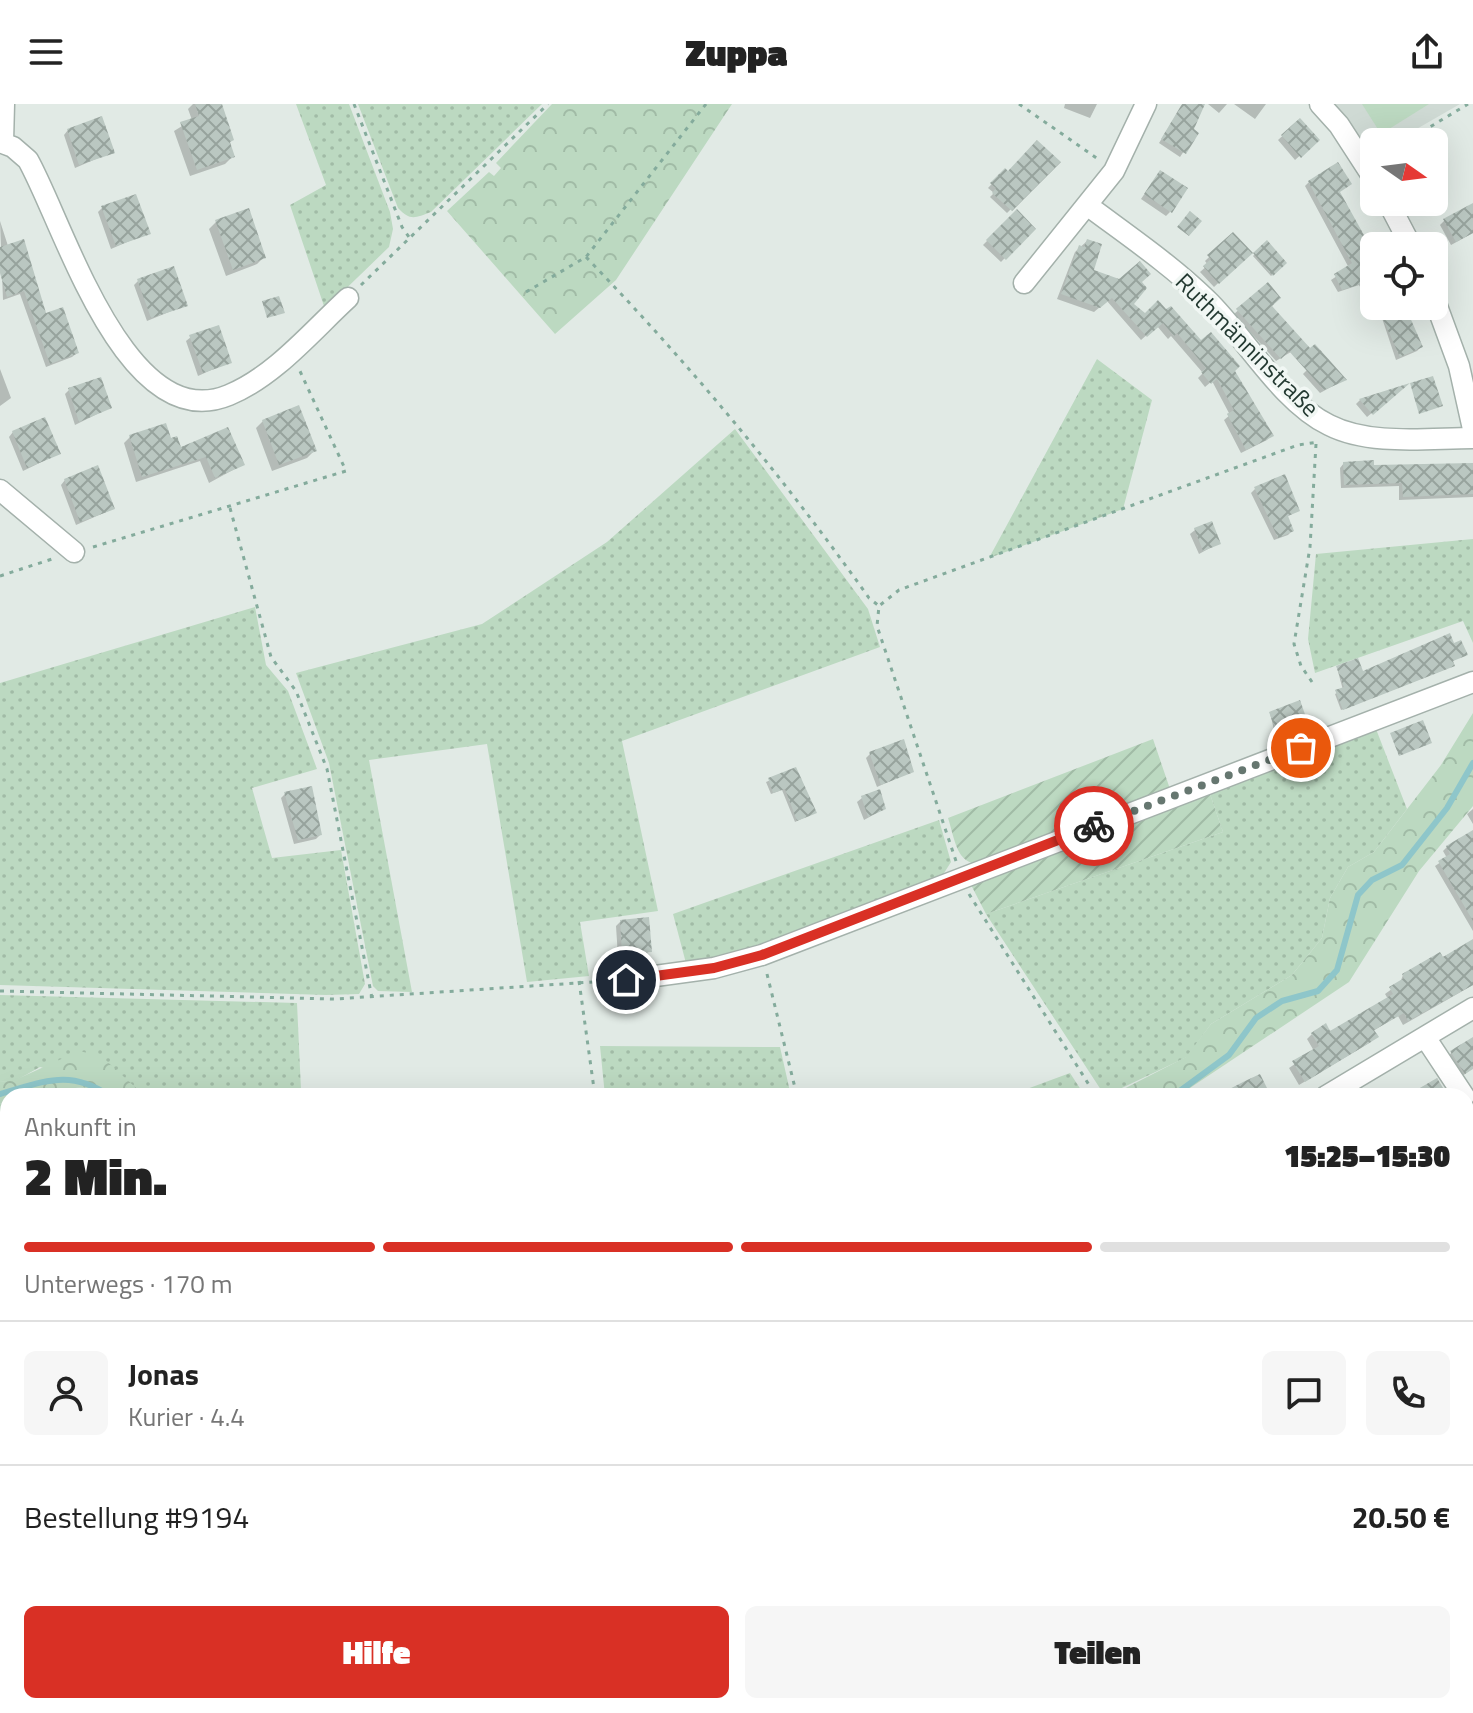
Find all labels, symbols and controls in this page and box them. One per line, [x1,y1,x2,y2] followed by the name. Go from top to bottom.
[685,25,788,80] text: Zuppa
[24,30,68,74] icon: menu
[1405,30,1449,74] icon: share
[1360,128,1448,216] north arrow
[1360,128,1448,320] map controls
[1360,232,1448,320] button: locate
[1168,264,1328,424] street label: Ruthmänninstraße
[1267,714,1335,782] pin
[1279,726,1323,770] icon: bag
[1054,786,1134,866] courier
[1072,804,1116,848] icon: bike
[592,946,660,1014] pin
[604,958,648,1002] icon: home
[24,1107,137,1146] text: Ankunft in
[1284,1133,1450,1179] text: 15:25–15:30
[24,1136,168,1215] text: 2 Min.
[24,1264,232,1303] text: Unterwegs · 170 m
[24,1351,108,1435] button: person
[128,1351,199,1397] text: Jonas
[1262,1351,1346,1435] button: chat
[1366,1351,1450,1435] button: phone
[128,1397,245,1436] text: Kurier · 4.4
[24,1494,249,1540] text: Bestellung #9194
[1352,1494,1450,1540] text: 20.50 €
[24,1606,729,1698] button: Hilfe
[745,1606,1450,1698] button: Teilen

